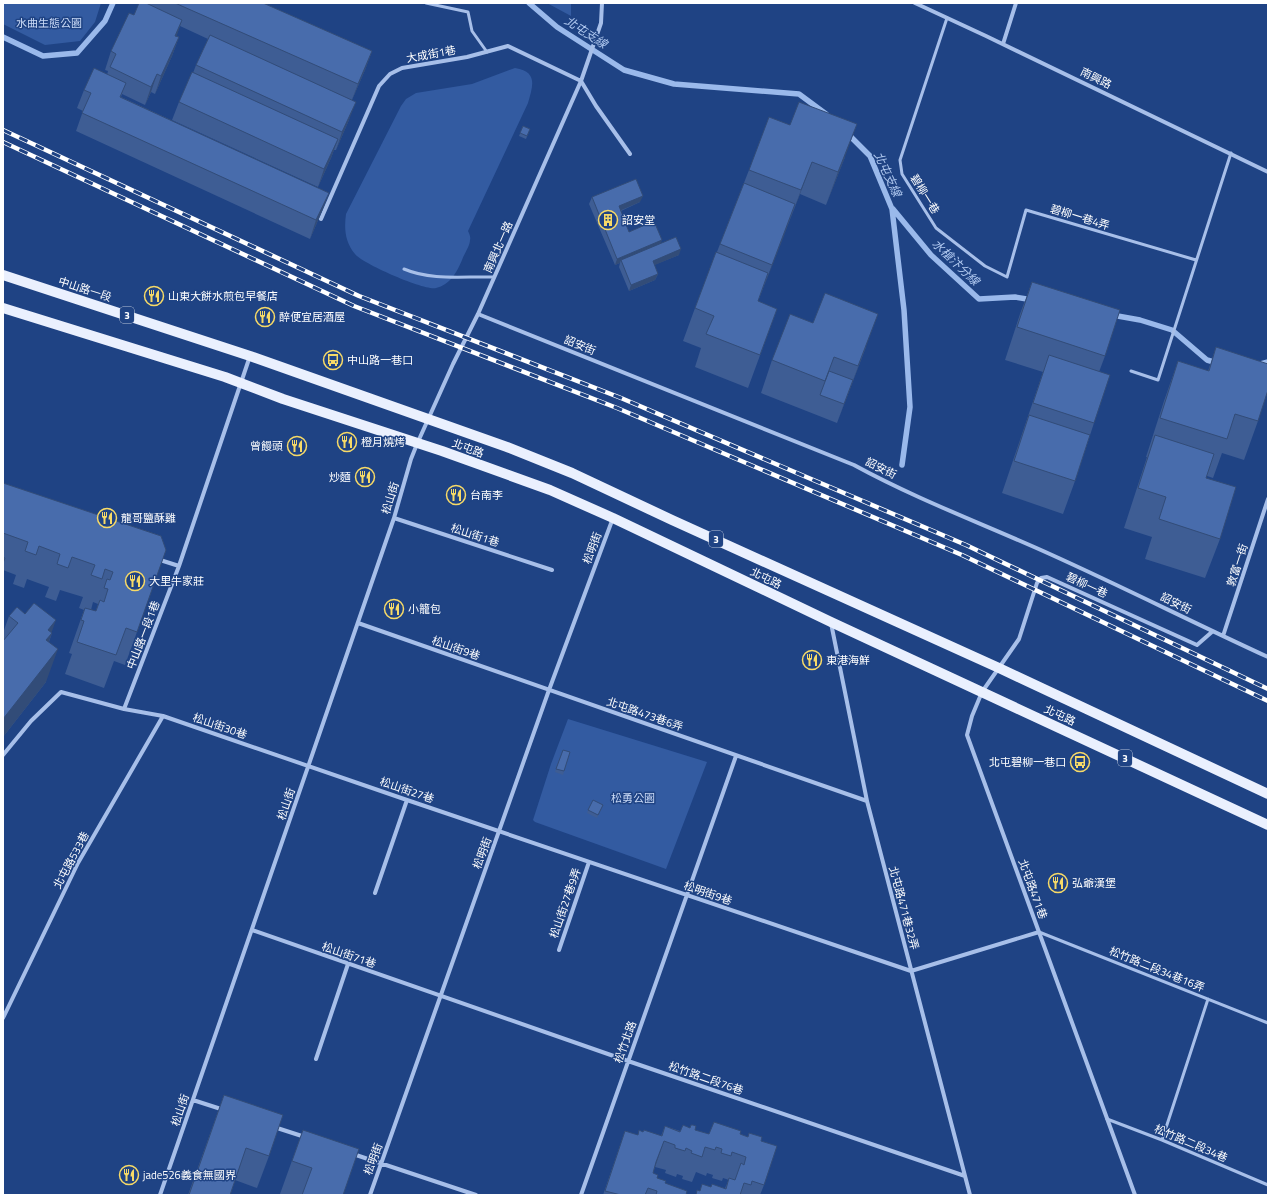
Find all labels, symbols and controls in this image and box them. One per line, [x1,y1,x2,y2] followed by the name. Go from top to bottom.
[561,11,613,54] water label: 北屯支線
[16,15,82,31] park label: 水曲生態公園
[405,42,457,66] street label: 大成街1巷
[1078,64,1114,92] street label: 南興路
[869,148,908,202] water label: 北屯支線
[907,171,943,217] street label: 碧柳一巷
[1048,200,1112,234] street label: 碧柳一巷4弄
[597,209,619,231] building icon: 詔安堂
[622,212,655,228] place label: 詔安堂
[480,219,516,275] street label: 南興北一路
[928,234,986,291] water label: 水槍汴分線
[56,273,114,305] street label: 中山路一段
[143,285,165,307] restaurant icon: 山東大餅水煎包早餐店
[168,288,278,304] place label: 山東大餅水煎包早餐店
[254,306,276,328] restaurant icon: 醉便宜居酒屋
[120,307,134,323] road number: 3
[279,309,345,325] place label: 醉便宜居酒屋
[562,331,598,359] street label: 詔安街
[322,349,344,371] bus stop icon: 中山路一巷口
[347,352,413,368] place label: 中山路一巷口
[336,431,358,453] restaurant icon: 橙月燒烤
[361,434,405,450] place label: 橙月燒烤
[286,435,308,457] restaurant icon: 曾饅頭
[450,435,486,461] street label: 北屯路
[250,438,283,454] place label: 曾饅頭
[863,454,899,482] street label: 詔安街
[354,466,376,488] restaurant icon: 炒麵
[329,469,351,485] place label: 炒麵
[378,480,402,516] street label: 松山街
[445,484,467,506] restaurant icon: 台南李
[470,487,503,503] place label: 台南李
[96,507,118,529] restaurant icon: 龍哥鹽酥雞
[121,510,176,526] place label: 龍哥鹽酥雞
[449,520,501,550] street label: 松山街1巷
[579,530,605,566] street label: 松明街
[709,531,723,547] road number: 3
[1223,542,1251,588] street label: 敦富一街
[748,564,784,592] street label: 北屯路
[1064,568,1110,602] street label: 碧柳一巷
[124,570,146,592] restaurant icon: 大里牛家莊
[149,573,204,589] place label: 大里牛家莊
[1158,589,1194,617] street label: 詔安街
[123,598,163,672] street label: 中山路一段1巷
[383,598,405,620] restaurant icon: 小籠包
[408,601,441,617] place label: 小籠包
[430,632,482,664] street label: 松山街9巷
[801,649,823,671] restaurant icon: 東港海鮮
[826,652,870,668] place label: 東港海鮮
[605,693,685,735] street label: 北屯路473巷6弄
[1042,701,1078,729] street label: 北屯路
[191,709,249,743] street label: 松山街30巷
[1118,750,1132,766] road number: 3
[1069,751,1091,773] bus stop icon: 北屯碧柳一巷口
[989,754,1066,770] place label: 北屯碧柳一巷口
[378,773,436,807] street label: 松山街27巷
[273,786,299,822] street label: 松山街
[611,790,655,806] park label: 松勇公園
[49,829,93,891] street label: 北屯路533巷
[469,835,495,871] street label: 松明街
[1015,857,1051,921] street label: 北屯路471巷
[885,864,923,952] street label: 北屯路471巷32弄
[545,866,585,940] street label: 松山街27巷9弄
[1047,872,1069,894] restaurant icon: 弘爺漢堡
[1072,875,1116,891] place label: 弘爺漢堡
[682,877,734,909] street label: 松明街9巷
[320,938,378,972] street label: 松山街71巷
[1107,943,1207,995] street label: 松竹路二段34巷16弄
[610,1019,640,1065] street label: 松竹北路
[666,1058,746,1098] street label: 松竹路二段76巷
[167,1092,193,1128] street label: 松山街
[1152,1120,1230,1166] street label: 松竹路二段34巷
[360,1141,386,1177] street label: 松明街
[118,1164,140,1186] restaurant icon: jade526義食無國界
[142,1167,237,1183] place label: jade526義食無國界

